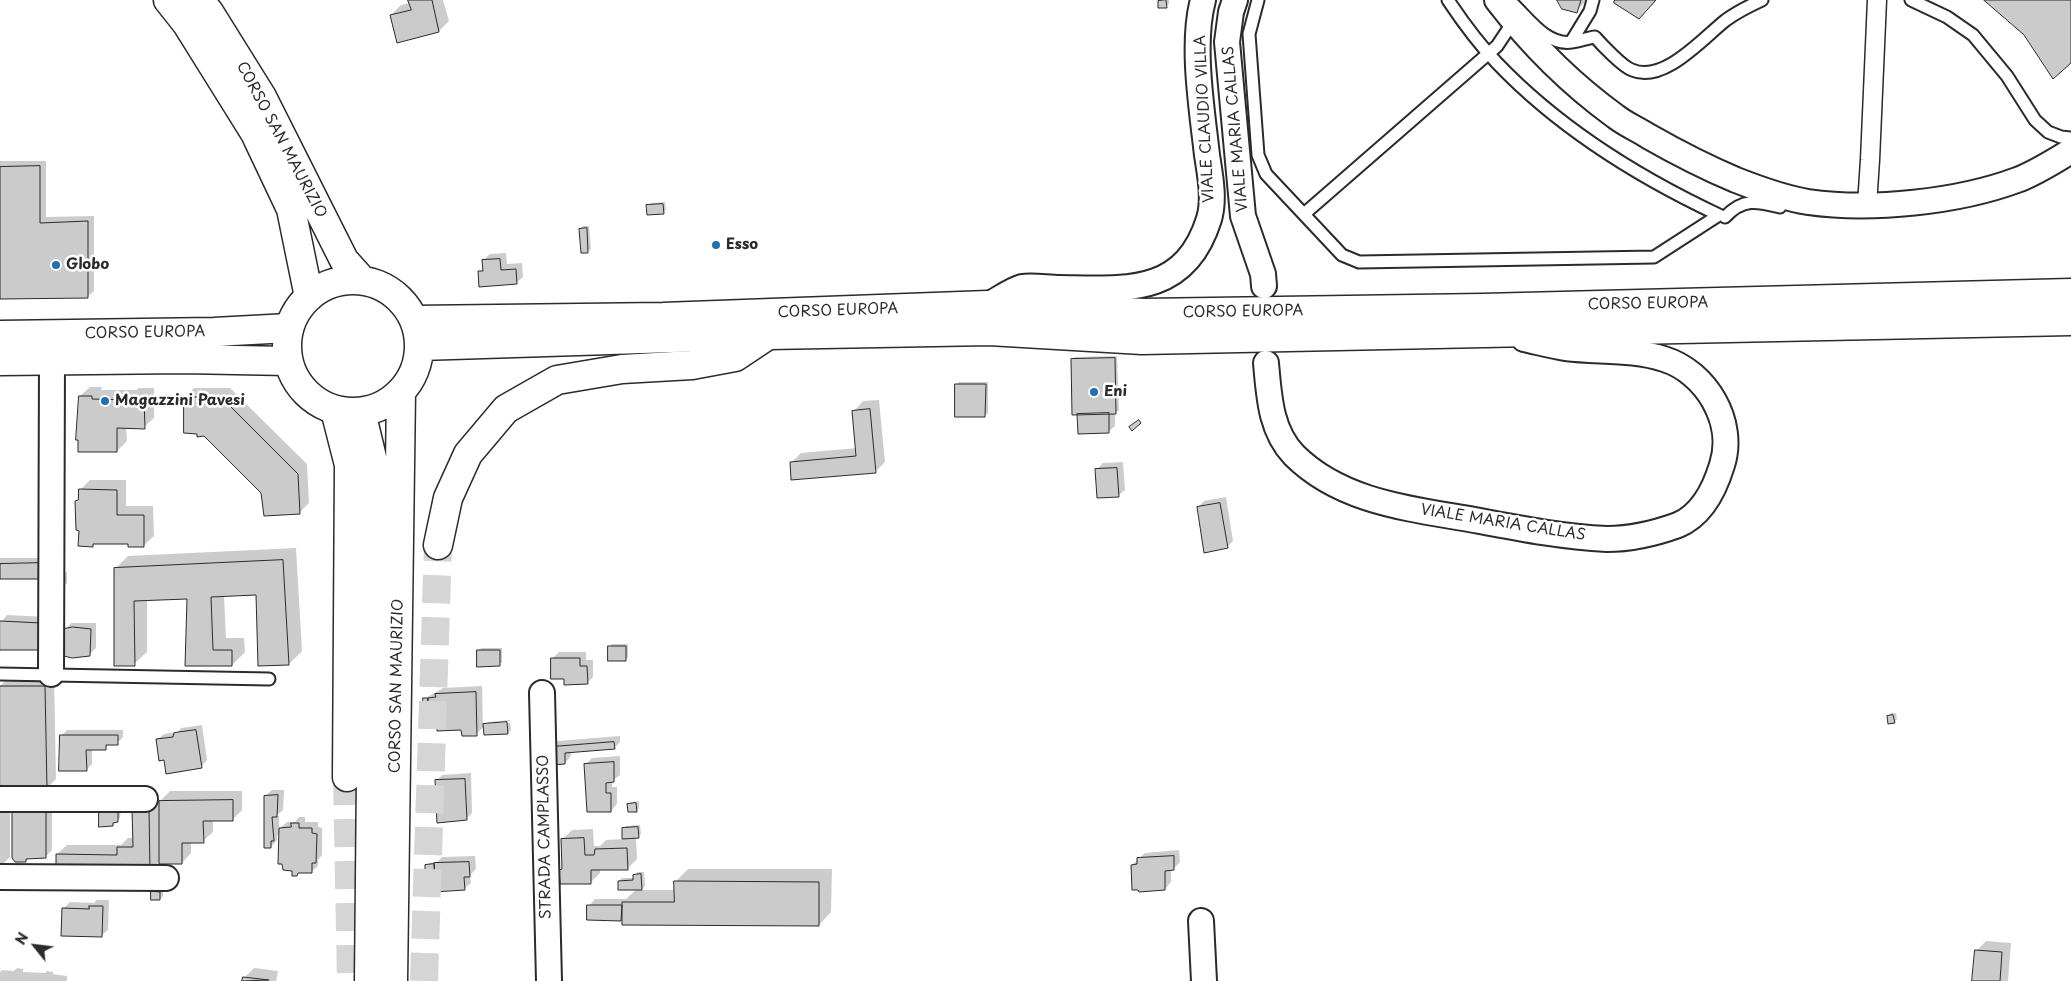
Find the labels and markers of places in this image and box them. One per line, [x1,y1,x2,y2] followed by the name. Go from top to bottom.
[726,236,758,254] place label: Esso
[710,239,722,251] marker: Esso
[66,256,109,274] place label: Globo
[50,259,62,271] marker: Globo
[1104,383,1127,401] place label: Eni
[1088,386,1100,398] marker: Eni
[115,392,245,410] place label: Magazzini Pavesi
[99,395,111,407] marker: Magazzini Pavesi

